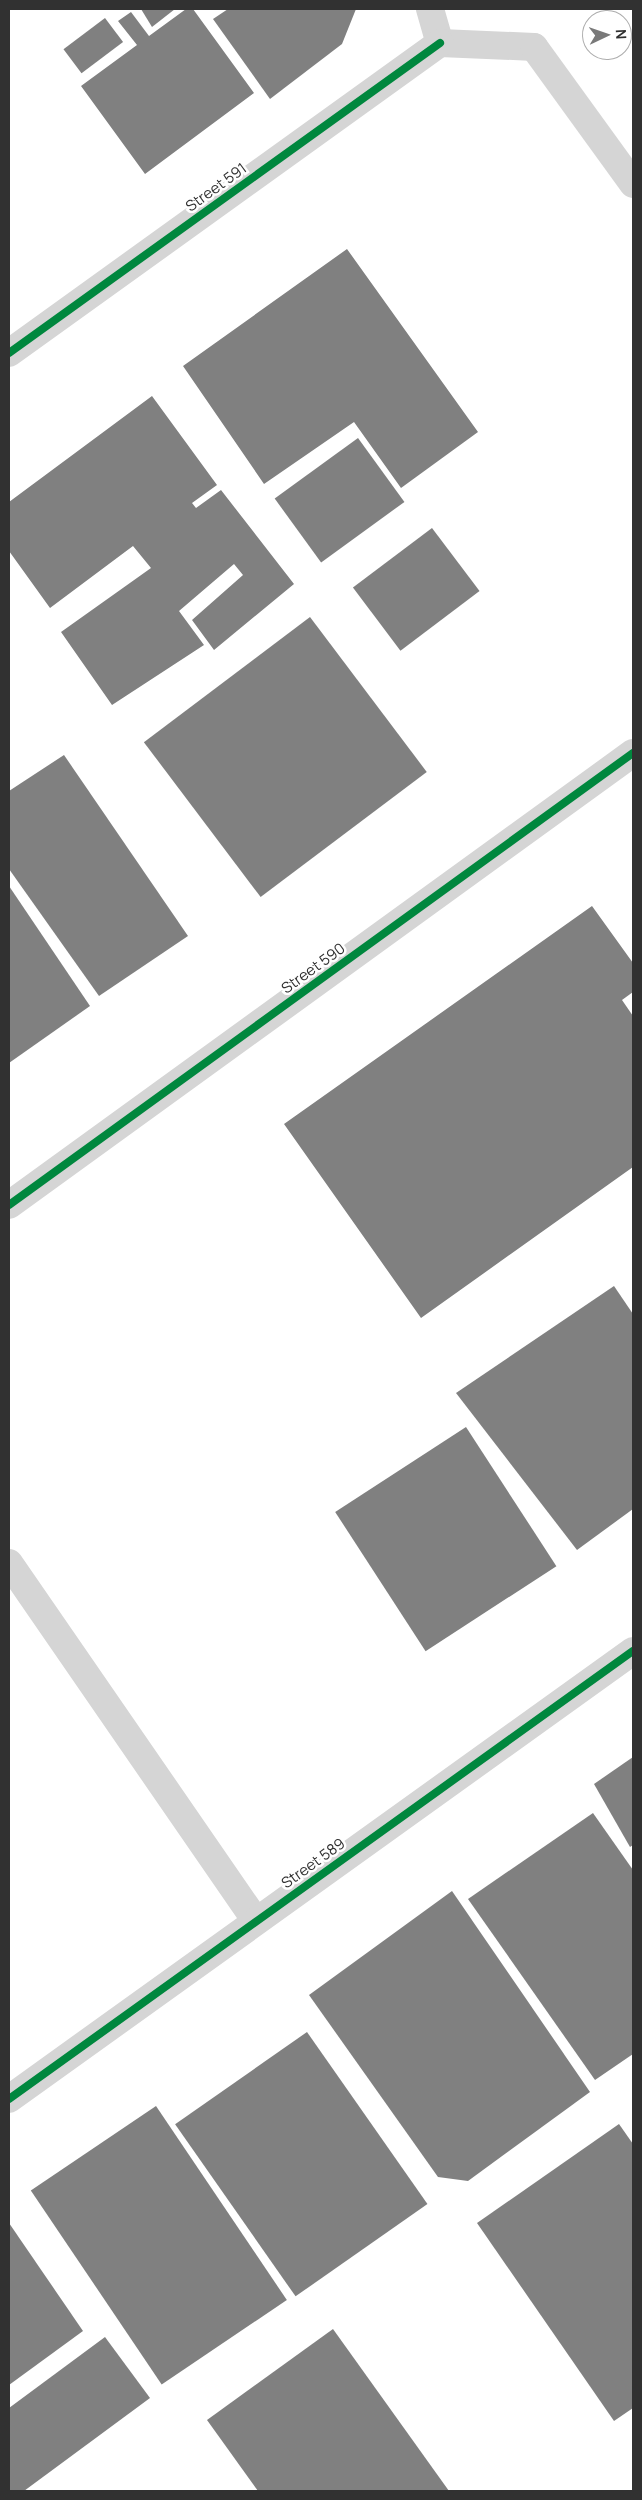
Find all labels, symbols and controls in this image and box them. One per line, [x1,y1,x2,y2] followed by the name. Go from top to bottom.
[582,10,632,60] north arrow
[612,29,631,40] text: N
[182,159,250,215] street label: Street 591
[278,939,348,997] street label: Street 590
[278,1834,348,1892] street label: Street 589

